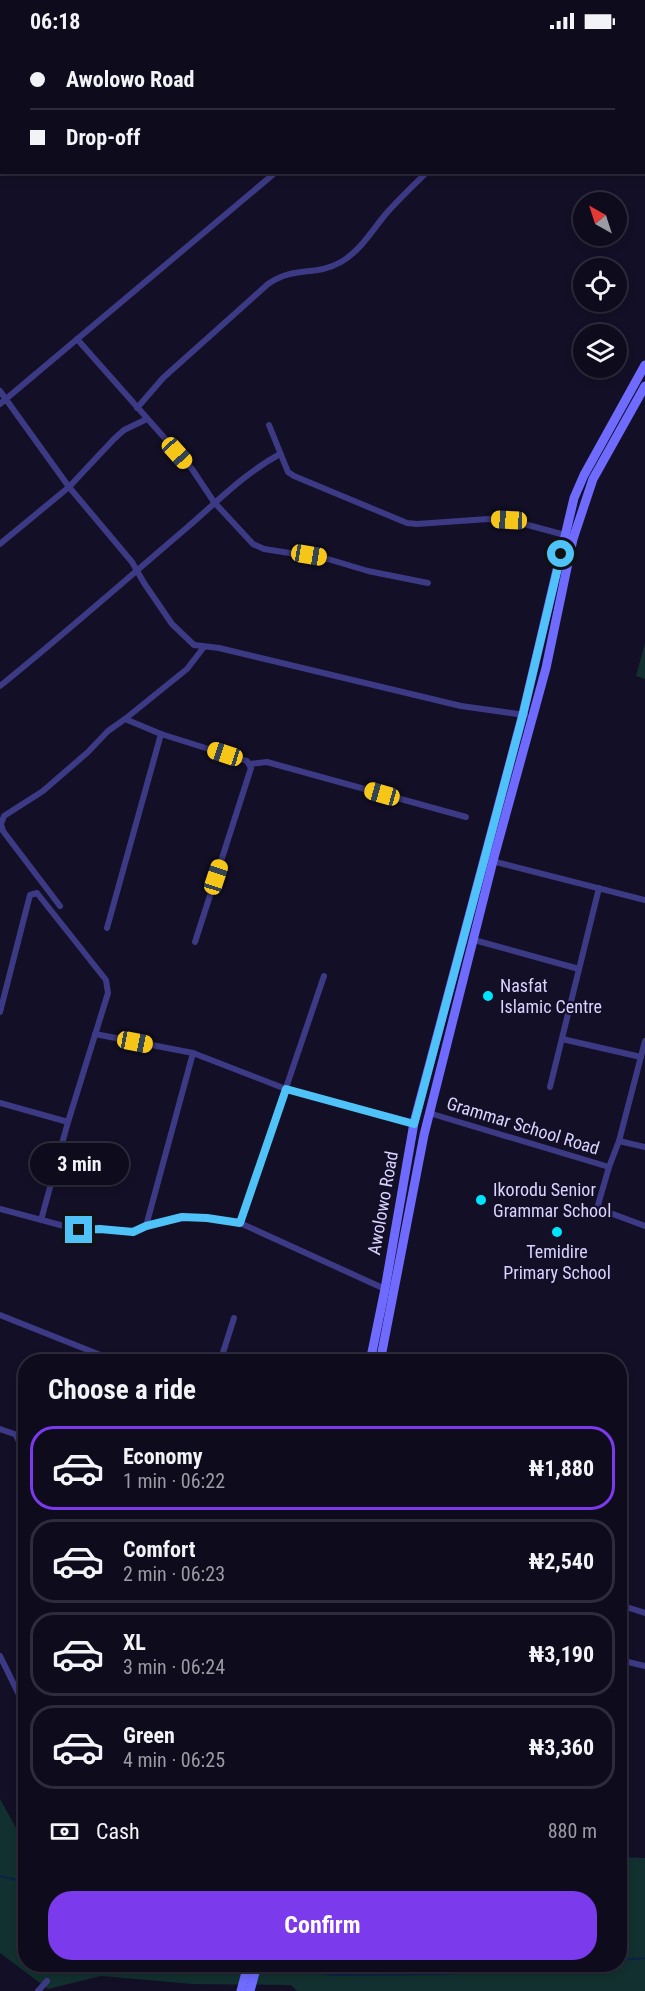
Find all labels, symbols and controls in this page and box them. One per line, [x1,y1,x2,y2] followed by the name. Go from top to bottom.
[30,9,81,34] text: 06:18
[66,67,195,92] text: Awolowo Road
[66,125,140,150] text: Drop-off
[573,192,627,246] north arrow
[573,192,627,378] map controls
[573,258,627,312] button: locate
[573,324,627,378] button: layers
[158,434,196,472] car
[491,510,527,530] car
[547,540,574,567] route start
[290,543,328,567] car
[205,740,245,768] car
[362,780,402,808] car
[202,857,230,897] car
[500,975,602,1017] place label: Nasfat Islamic Centre
[481,989,495,1003] marker: Nasfat Islamic Centre
[116,1030,154,1054] car
[444,1092,602,1159] street label: Grammar School Road
[29,1143,128,1185] callout: 3 min
[363,1149,402,1256] street label: Awolowo Road
[57,1152,102,1176] text: 3 min
[493,1179,611,1221] place label: Ikorodu Senior Grammar School
[474,1193,488,1207] marker: Ikorodu Senior Grammar School
[65,1216,92,1243] route end
[550,1225,564,1239] marker: Temidire Primary School
[503,1241,611,1283] place label: Temidire Primary School
[48,1374,196,1406] text: Choose a ride
[51,1441,105,1495] icon: car
[123,1444,203,1469] text: Economy
[528,1456,594,1481] text: ₦1,880
[123,1469,225,1493] text: 1 min · 06:22
[51,1534,105,1588] icon: car
[123,1537,196,1562] text: Comfort
[528,1549,594,1574] text: ₦2,540
[123,1562,225,1586] text: 2 min · 06:23
[51,1627,105,1681] icon: car
[123,1630,146,1655] text: XL
[528,1642,594,1667] text: ₦3,190
[123,1655,225,1679] text: 3 min · 06:24
[51,1720,105,1774] icon: car
[123,1723,175,1748] text: Green
[528,1735,594,1760] text: ₦3,360
[123,1748,225,1772] text: 4 min · 06:25
[48,1815,81,1848] icon: cash
[96,1819,140,1844] text: Cash
[548,1819,597,1843] text: 880 m
[48,1891,597,1960] button: Confirm

